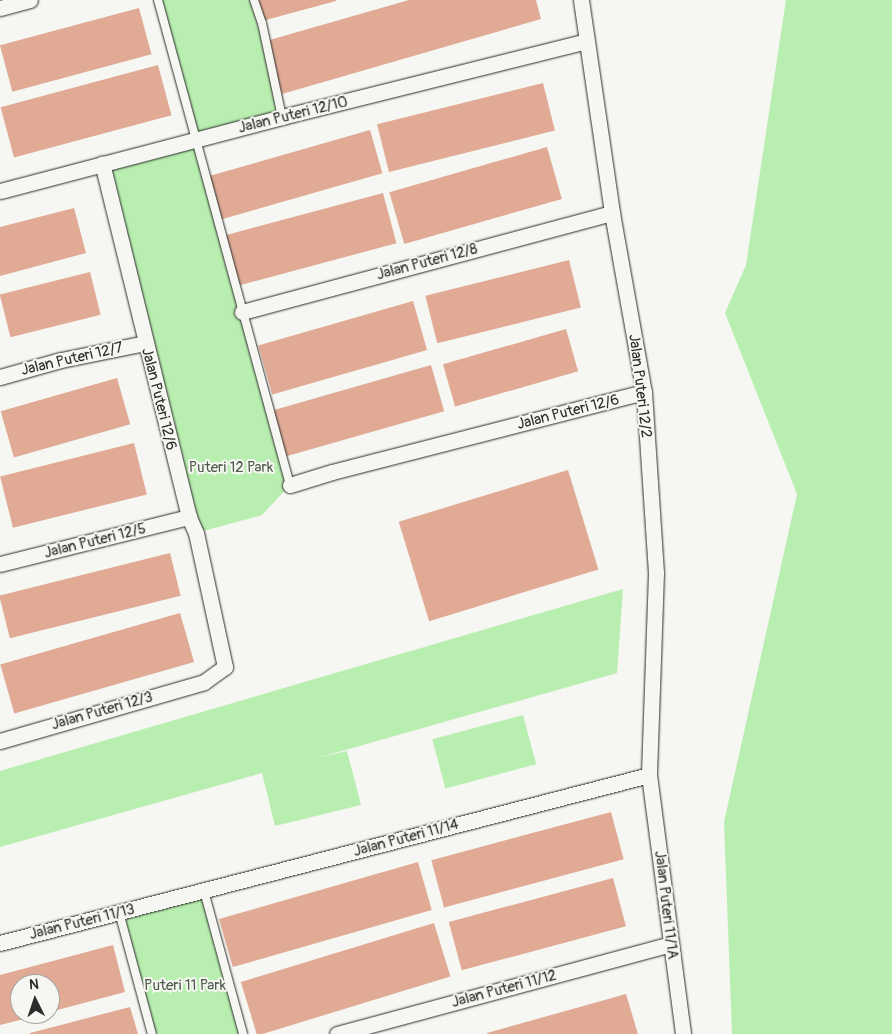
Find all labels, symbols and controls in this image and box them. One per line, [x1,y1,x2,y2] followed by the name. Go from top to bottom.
[236,93,350,137] street label: Jalan Puteri 12/10
[375,240,479,284] street label: Jalan Puteri 12/8
[625,333,655,439] street label: Jalan Puteri 12/2
[19,339,125,379] street label: Jalan Puteri 12/7
[138,346,180,452] street label: Jalan Puteri 12/6
[515,391,621,433] street label: Jalan Puteri 12/6
[189,459,273,477] park label: Puteri 12 Park
[42,520,148,562] street label: Jalan Puteri 12/5
[49,688,155,734] street label: Jalan Puteri 12/3
[351,815,461,861] street label: Jalan Puteri 11/14
[650,850,682,960] street label: Jalan Puteri 11/1A
[27,900,137,944] street label: Jalan Puteri 11/13
[450,966,558,1012] street label: Jalan Puteri 11/12
[10,974,60,1024] north arrow
[29,976,39,993] text: N
[144,977,226,995] park label: Puteri 11 Park

